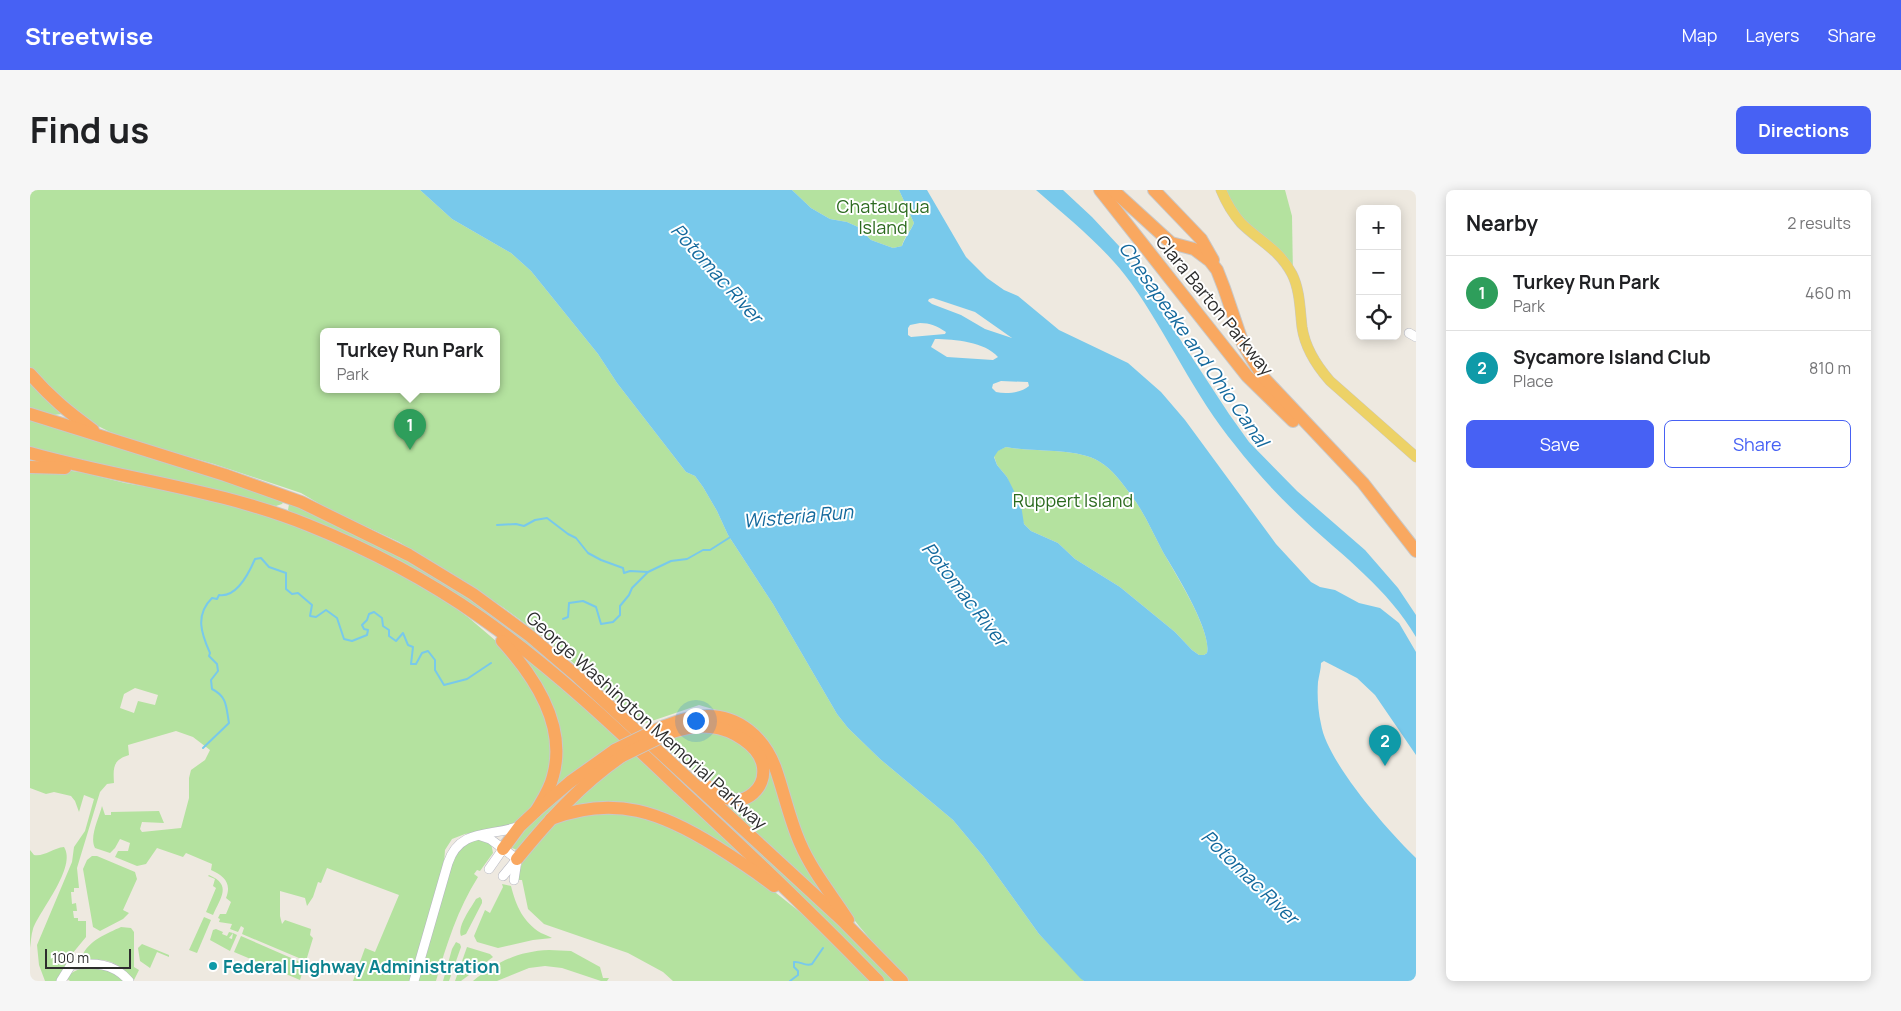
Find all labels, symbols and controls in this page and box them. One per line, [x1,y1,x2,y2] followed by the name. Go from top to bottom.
[25,19,153,52] text: Streetwise
[1682,23,1717,47] text: Map
[1745,23,1799,47] text: Layers
[1827,23,1876,47] text: Share
[30,106,149,154] text: Find us
[1736,106,1871,154] button: Directions
[837,194,929,239] park label: Chatauqua Island
[1356,205,1401,340] map controls
[1356,205,1401,250] button: +
[1466,209,1538,237] text: Nearby
[1787,212,1851,234] text: 2 results
[665,218,770,330] water label: Potomac River
[1151,230,1279,381] street label: Clara Barton Parkway
[1113,236,1276,454] water label: Chesapeake and Ohio Canal
[1356,250,1401,295] button: −
[1513,269,1659,295] text: Turkey Run Park
[1478,282,1486,304] text: 1
[1805,282,1851,304] text: 460 m
[1356,295,1401,340] button: locate
[1513,295,1545,317] text: Park
[320,328,500,393] popup
[337,337,483,363] text: Turkey Run Park
[1513,344,1711,370] text: Sycamore Island Club
[1477,357,1487,379] text: 2
[1809,357,1851,379] text: 810 m
[337,363,369,385] text: Park
[1513,370,1553,392] text: Place
[394,409,426,450] pin: 1
[1466,420,1654,468] button: Save
[1664,420,1851,468] button: Share
[1013,488,1133,512] park label: Ruppert Island
[742,498,855,534] water label: Wisteria Run
[916,536,1015,653] water label: Potomac River
[522,605,773,835] street label: George Washington Memorial Parkway
[683,708,709,734] your location
[1369,725,1401,766] pin: 2
[1196,824,1306,932] water label: Potomac River
[45,946,131,969] scale bar
[52,948,89,967] text: 100 m
[223,954,500,978] place label: Federal Highway Administration
[207,960,219,972] marker: Federal Highway Administration

